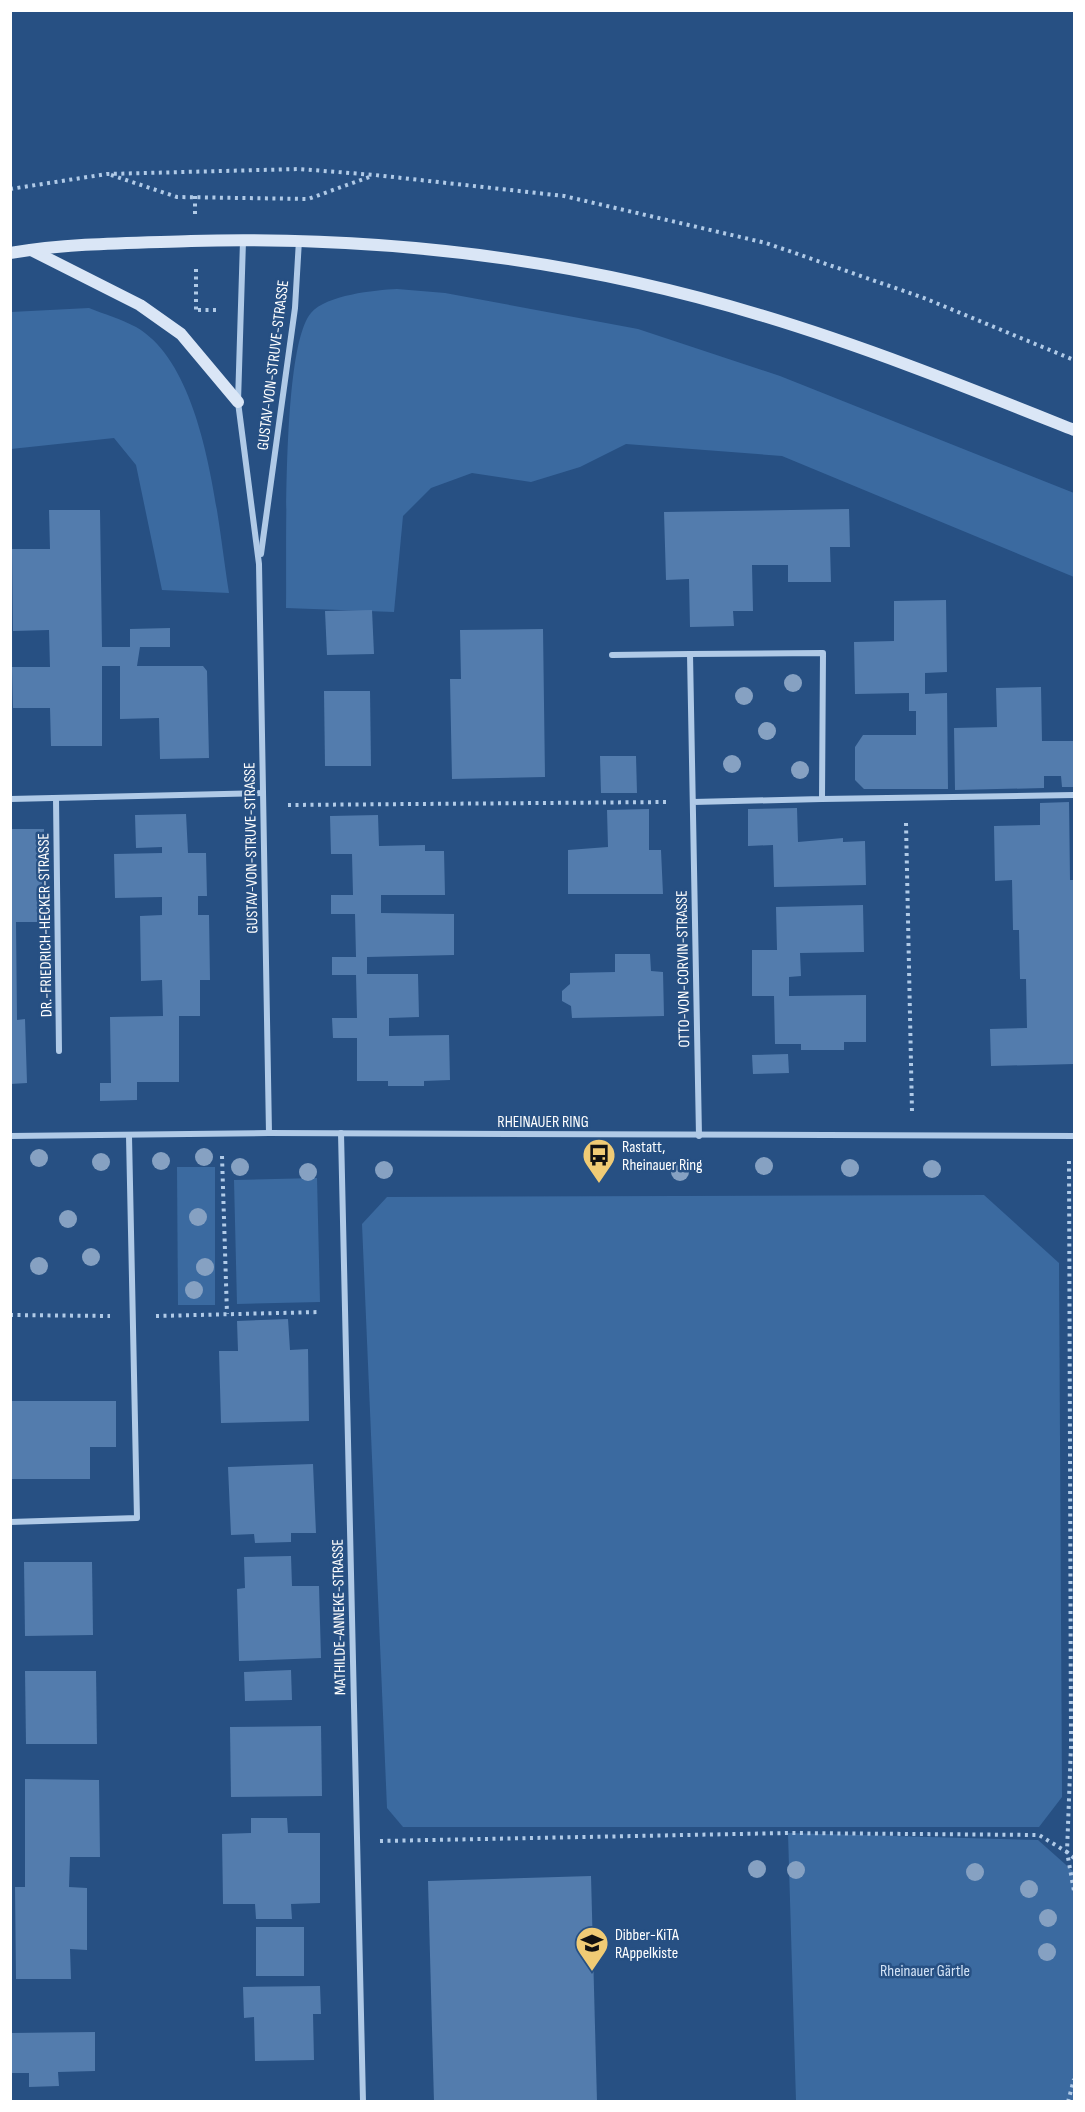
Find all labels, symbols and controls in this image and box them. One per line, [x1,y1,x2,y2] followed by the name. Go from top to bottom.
[254,279,293,451] street label: GUSTAV-VON-STRUVE-STRASSE
[241,762,262,934] street label: GUSTAV-VON-STRUVE-STRASSE
[34,833,57,1017] street label: DR.-FRIEDRICH-HECKER-STRASSE
[673,890,694,1048] street label: OTTO-VON-CORVIN-STRASSE
[497,1113,589,1132] street label: RHEINAUER RING
[581,1137,617,1184] bus stop icon: Rastatt, Rheinauer Ring
[622,1138,703,1175] place label: Rastatt, Rheinauer Ring
[329,1539,350,1695] street label: MATHILDE-ANNEKE-STRASSE
[574,1925,610,1972] school or university icon: Dibber-KiTA RAppelkiste
[615,1926,679,1963] place label: Dibber-KiTA RAppelkiste
[880,1962,970,1981] park label: Rheinauer Gärtle

